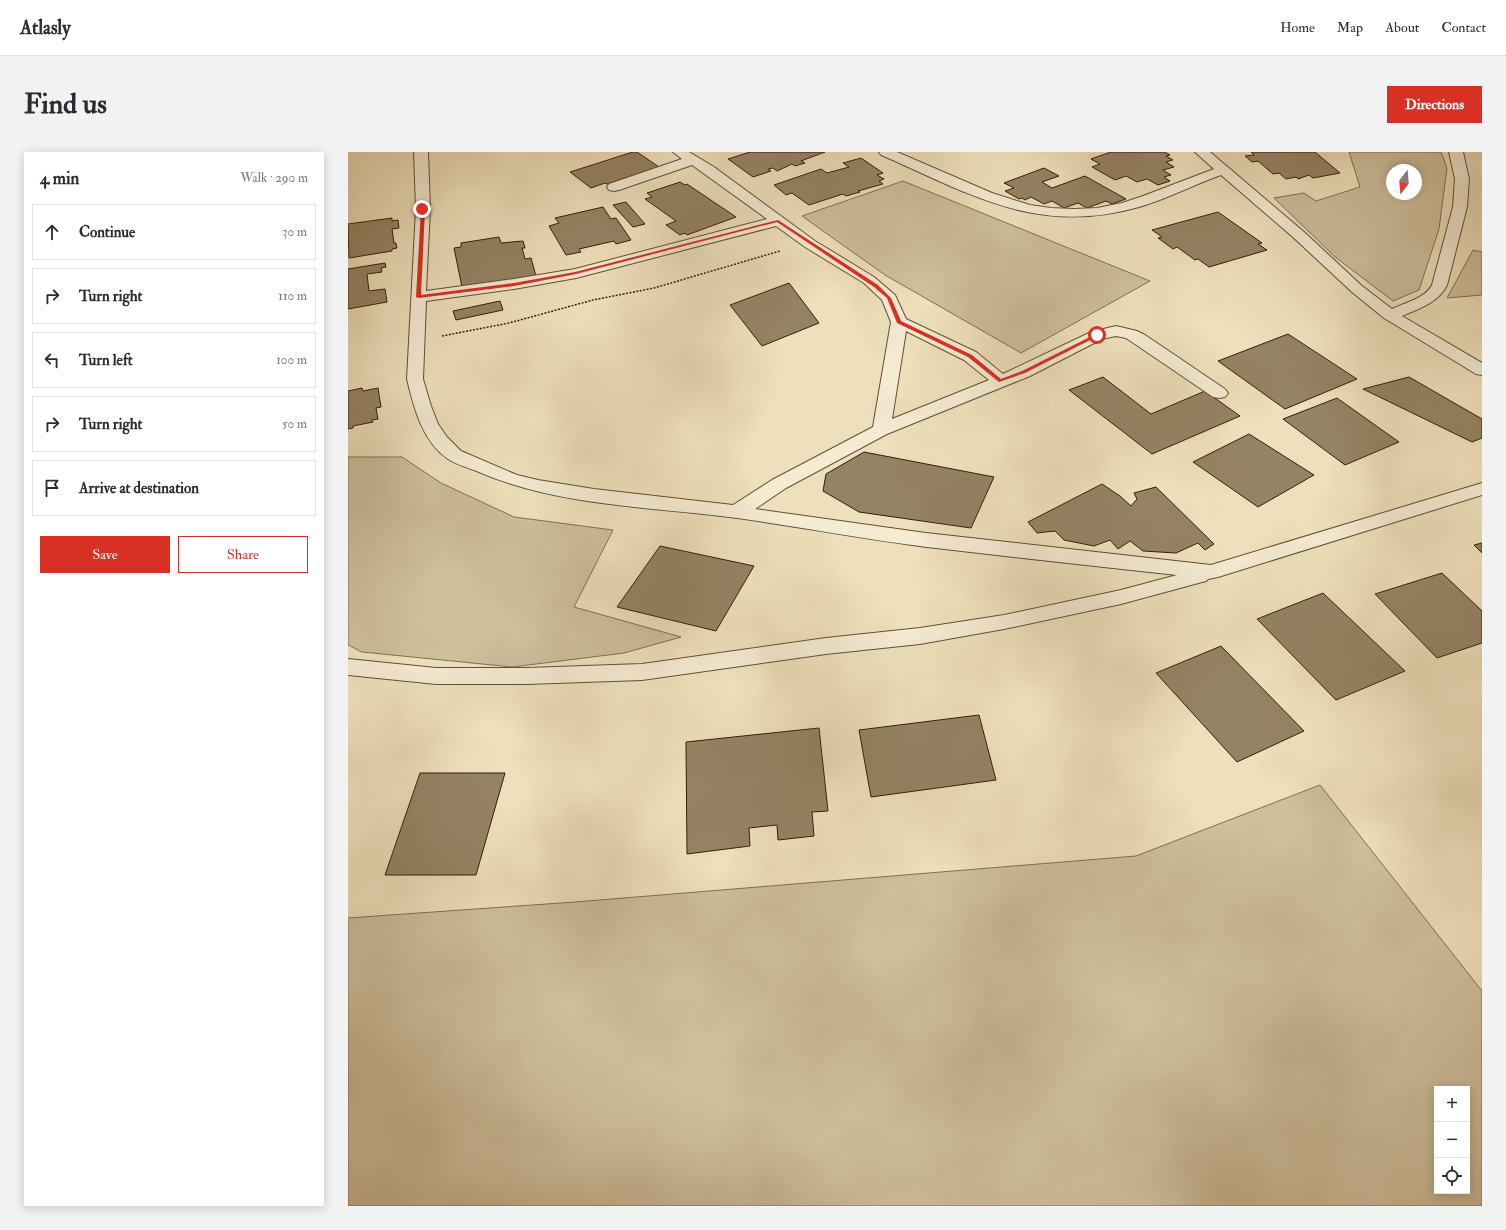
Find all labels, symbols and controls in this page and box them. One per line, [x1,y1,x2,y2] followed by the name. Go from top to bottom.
[20,16,71,40] text: Atlasly
[1280,19,1315,36] text: Home
[1337,19,1363,36] text: Map
[1385,19,1419,36] text: About
[1441,19,1486,36] text: Contact
[1387,86,1482,123] button: Directions
[24,87,107,122] text: Find us
[1386,164,1422,200] north arrow
[40,168,79,189] text: 4 min
[240,170,308,186] text: Walk · 290 m
[413,200,431,218] route end
[41,221,63,243] icon: ahead
[79,223,135,242] text: Continue
[283,224,307,240] text: 30 m
[41,285,63,307] icon: right
[79,287,142,306] text: Turn right
[278,288,307,304] text: 110 m
[1088,326,1106,344] route start
[41,349,63,371] icon: left
[79,351,133,370] text: Turn left
[276,352,307,368] text: 100 m
[41,413,63,435] icon: right
[79,415,142,434] text: Turn right
[282,416,307,432] text: 50 m
[41,477,63,499] icon: arrive
[79,479,199,498] text: Arrive at destination
[40,536,170,573] button: Save
[178,536,308,573] button: Share
[1434,1086,1470,1194] map controls
[1434,1086,1470,1122] button: +
[1434,1122,1470,1158] button: −
[1434,1158,1470,1194] button: locate

